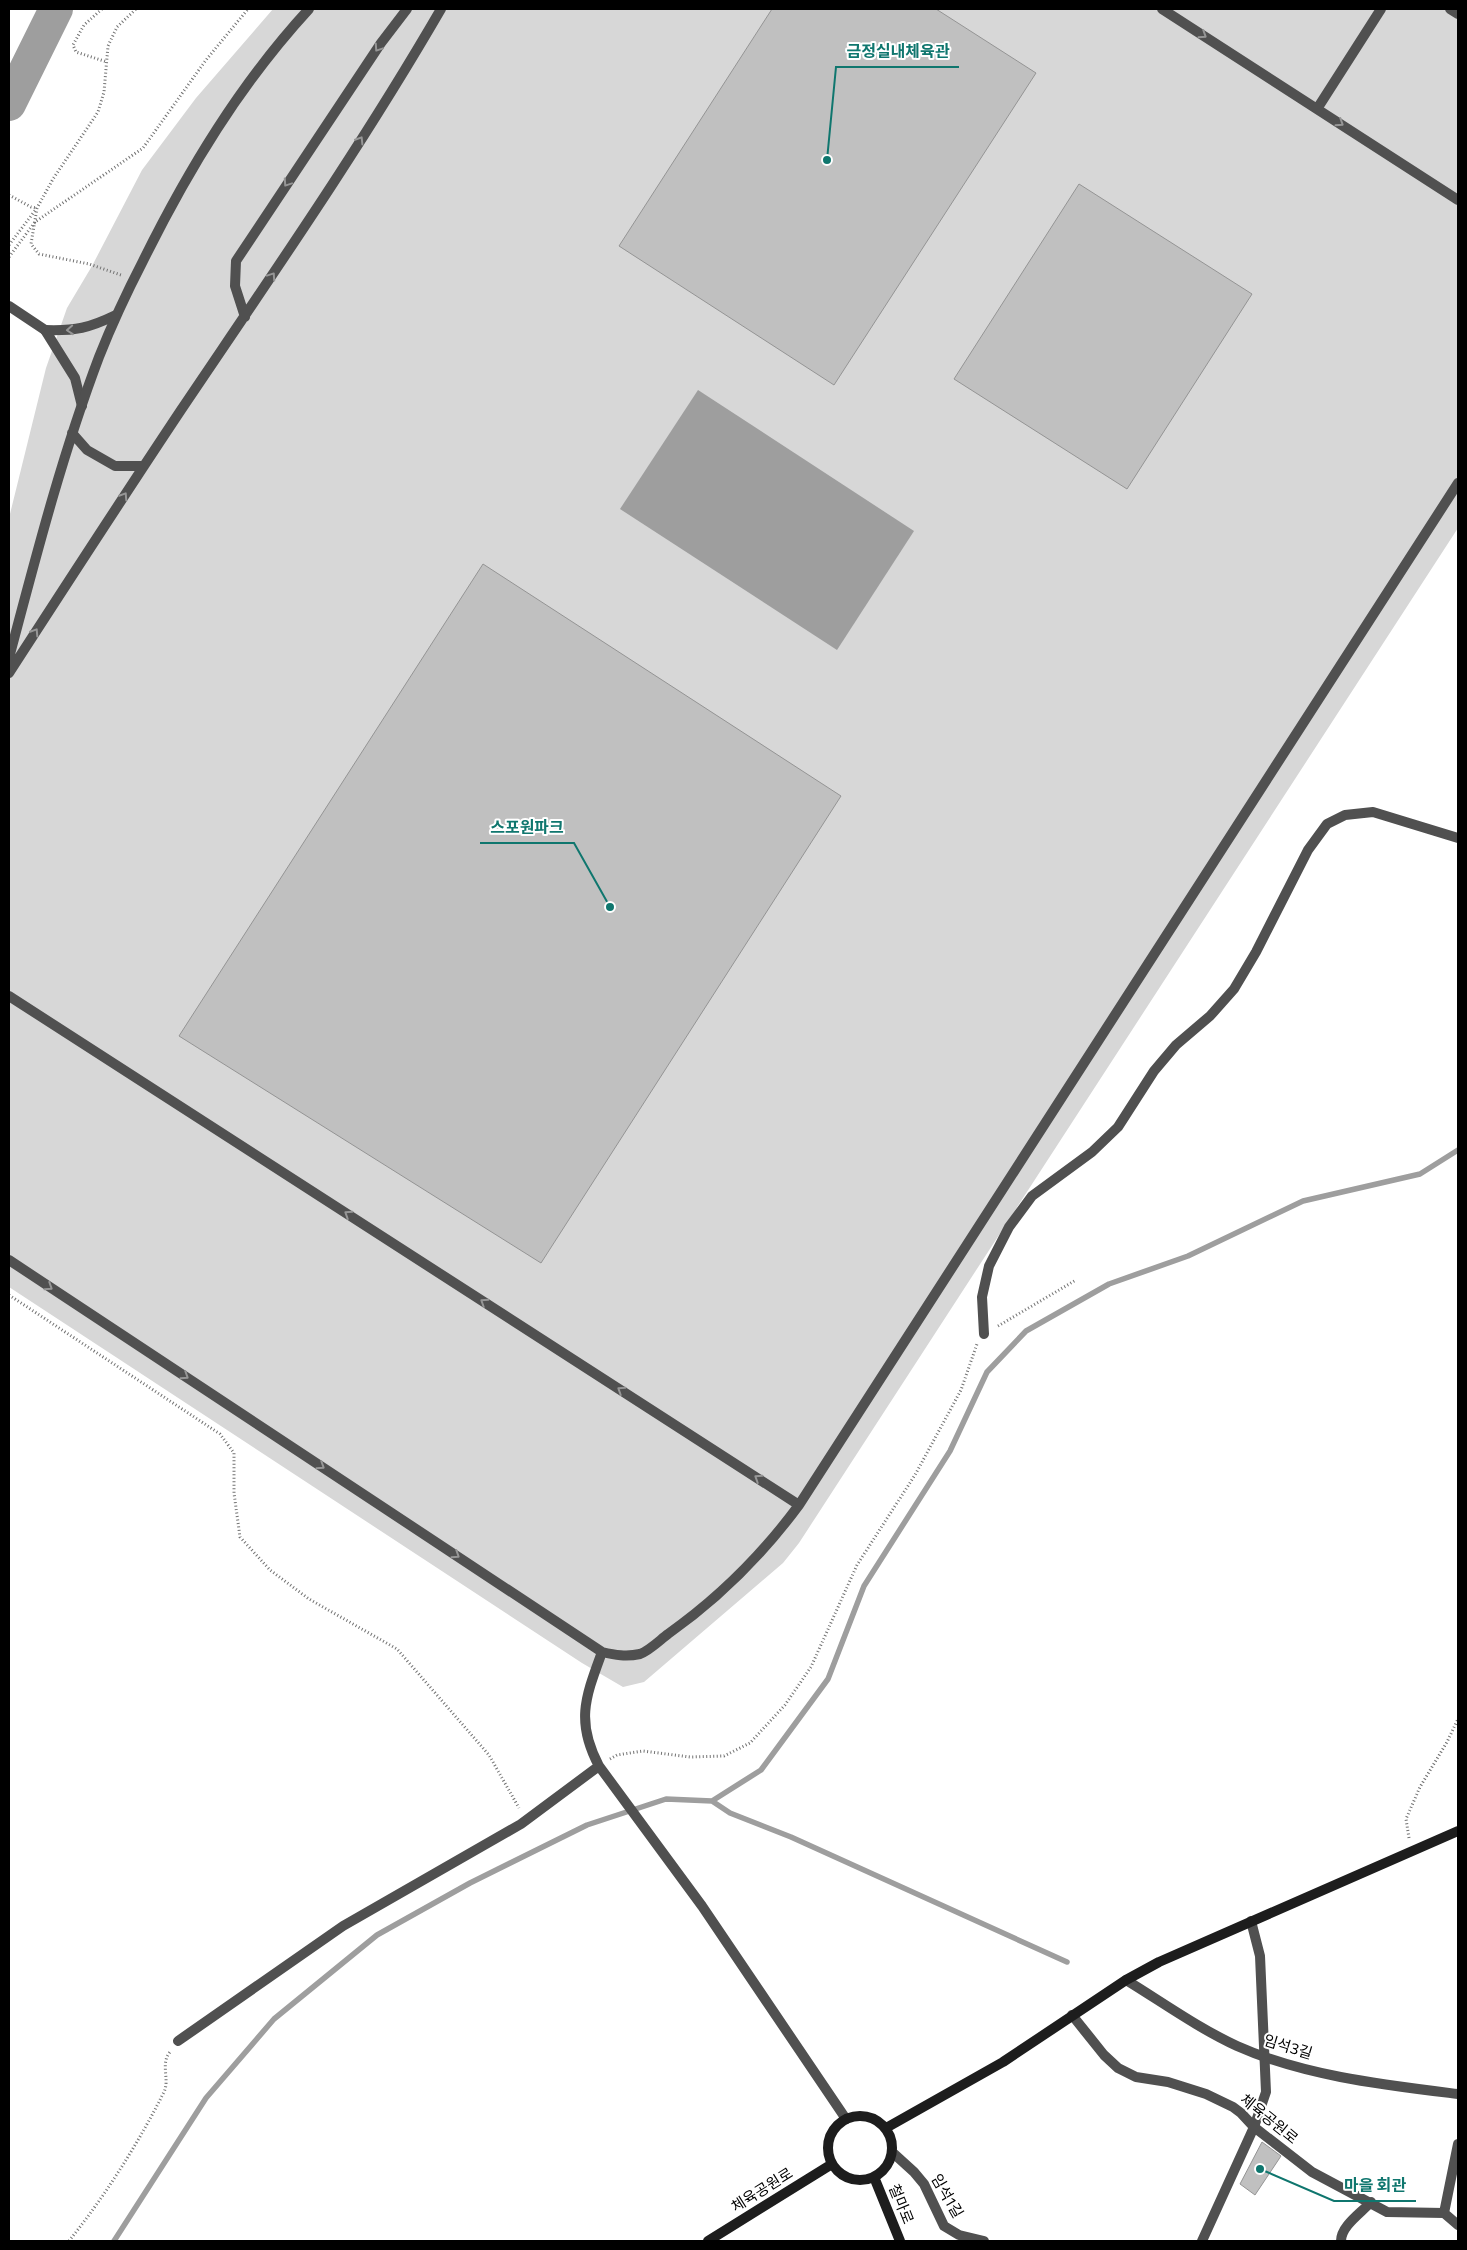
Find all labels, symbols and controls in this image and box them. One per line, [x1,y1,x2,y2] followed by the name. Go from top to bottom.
[1197,29,1207,38] one-way arrow
[836,36,959,67] callout: 금정실내체육관
[846,41,950,60] text: 금정실내체육관
[375,42,384,52] one-way arrow
[1334,117,1343,127] one-way arrow
[354,136,364,145] one-way arrow
[284,178,294,187] one-way arrow
[266,272,275,282] one-way arrow
[66,324,74,335] one-way arrow
[118,492,128,501] one-way arrow
[29,628,39,637] one-way arrow
[480,812,574,843] callout: 스포원파크
[490,817,564,836] text: 스포원파크
[344,1211,353,1221] one-way arrow
[44,1281,53,1290] one-way arrow
[481,1299,490,1309] one-way arrow
[180,1370,189,1380] one-way arrow
[617,1387,626,1397] one-way arrow
[315,1460,324,1469] one-way arrow
[754,1475,763,1485] one-way arrow
[451,1549,460,1559] one-way arrow
[1262,2030,1315,2062] street label: 임석3길
[1237,2090,1302,2147] street label: 체육공원로
[727,2163,796,2215] street label: 체육공원로
[928,2170,968,2221] street label: 임석1길
[1334,2170,1416,2201] callout: 마을 회관
[1344,2175,1406,2194] text: 마을 회관
[886,2181,918,2226] street label: 철마로

